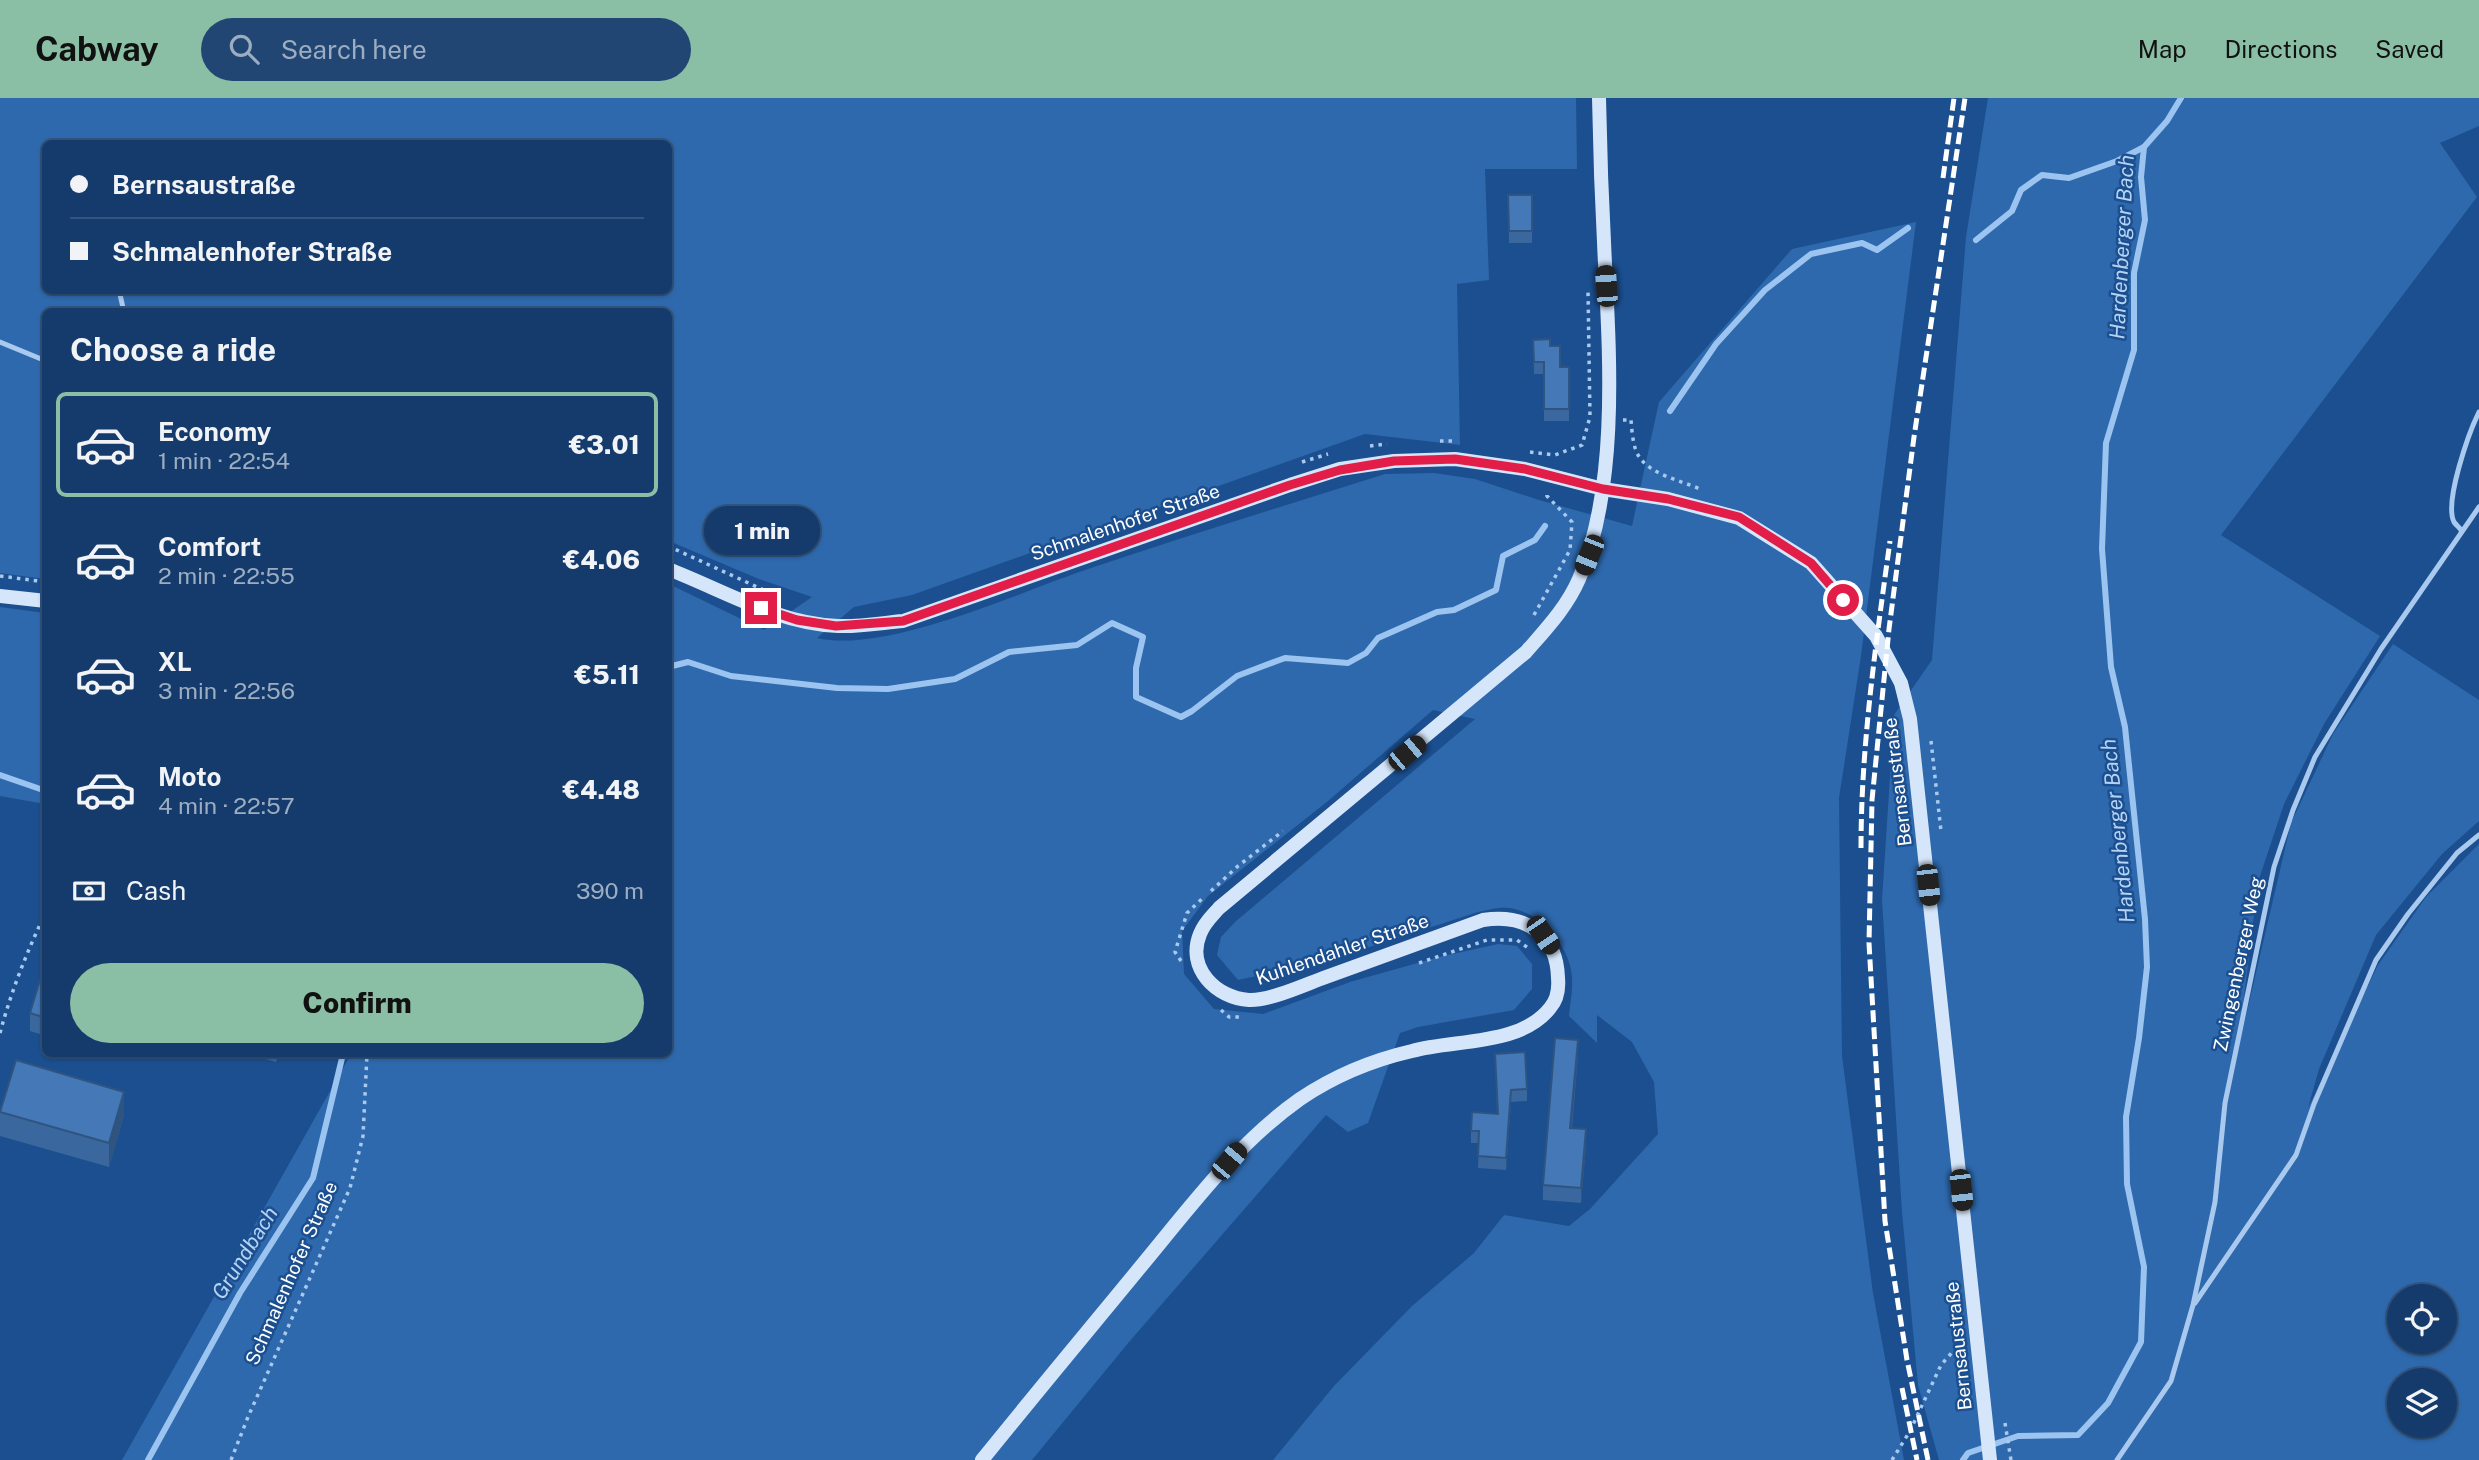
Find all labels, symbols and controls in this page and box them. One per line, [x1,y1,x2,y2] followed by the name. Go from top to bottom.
[201,18,691,81] search box
[35,30,159,68] text: Cabway
[225,30,263,68] icon: search
[281,34,427,65] text: Search here
[2138,35,2187,63] text: Map
[2225,35,2337,63] text: Directions
[2375,35,2444,63] text: Saved
[2104,154,2139,340] water label: Hardenberger Bach
[112,169,296,200] text: Bernsaustraße
[112,236,392,267] text: Schmalenhofer Straße
[1595,264,1618,308] car
[70,331,276,368] text: Choose a ride
[74,413,137,476] icon: car
[158,416,271,447] text: Economy
[569,429,640,460] text: €3.01
[158,447,290,474] text: 1 min · 22:54
[1028,479,1222,565] street label: Schmalenhofer Straße
[703,506,819,556] callout: 1 min
[734,517,790,544] text: 1 min
[74,528,137,591] icon: car
[158,531,261,562] text: Comfort
[1572,532,1607,578] car
[563,544,640,575] text: €4.06
[158,562,295,589] text: 2 min · 22:55
[1827,584,1859,616] route start
[745,592,777,624] route end
[74,643,137,706] icon: car
[158,646,192,677] text: XL
[574,659,640,690] text: €5.11
[158,677,295,704] text: 3 min · 22:56
[1878,716,1916,848] street label: Bernsaustraße
[1385,731,1430,775] car
[2095,738,2140,924] water label: Hardenberger Bach
[74,758,137,821] icon: car
[158,761,221,792] text: Moto
[562,774,640,805] text: €4.48
[158,792,295,819] text: 4 min · 22:57
[1916,863,1941,907] car
[70,872,108,910] icon: cash
[2209,874,2267,1054] street label: Zwingenberger Weg
[126,875,186,906] text: Cash
[576,877,644,904] text: 390 m
[1253,909,1431,989] street label: Kuhlendahler Straße
[1523,912,1564,958] car
[70,963,644,1043] button: Confirm
[1208,1138,1251,1184] car
[1949,1168,1974,1212] car
[241,1178,341,1368] street label: Schmalenhofer Straße
[206,1202,283,1304] water label: Grundbach
[1940,1281,1976,1411] street label: Bernsaustraße
[2387,1284,2457,1438] map controls
[2387,1284,2457,1354] button: locate
[2387,1368,2457,1438] button: layers

